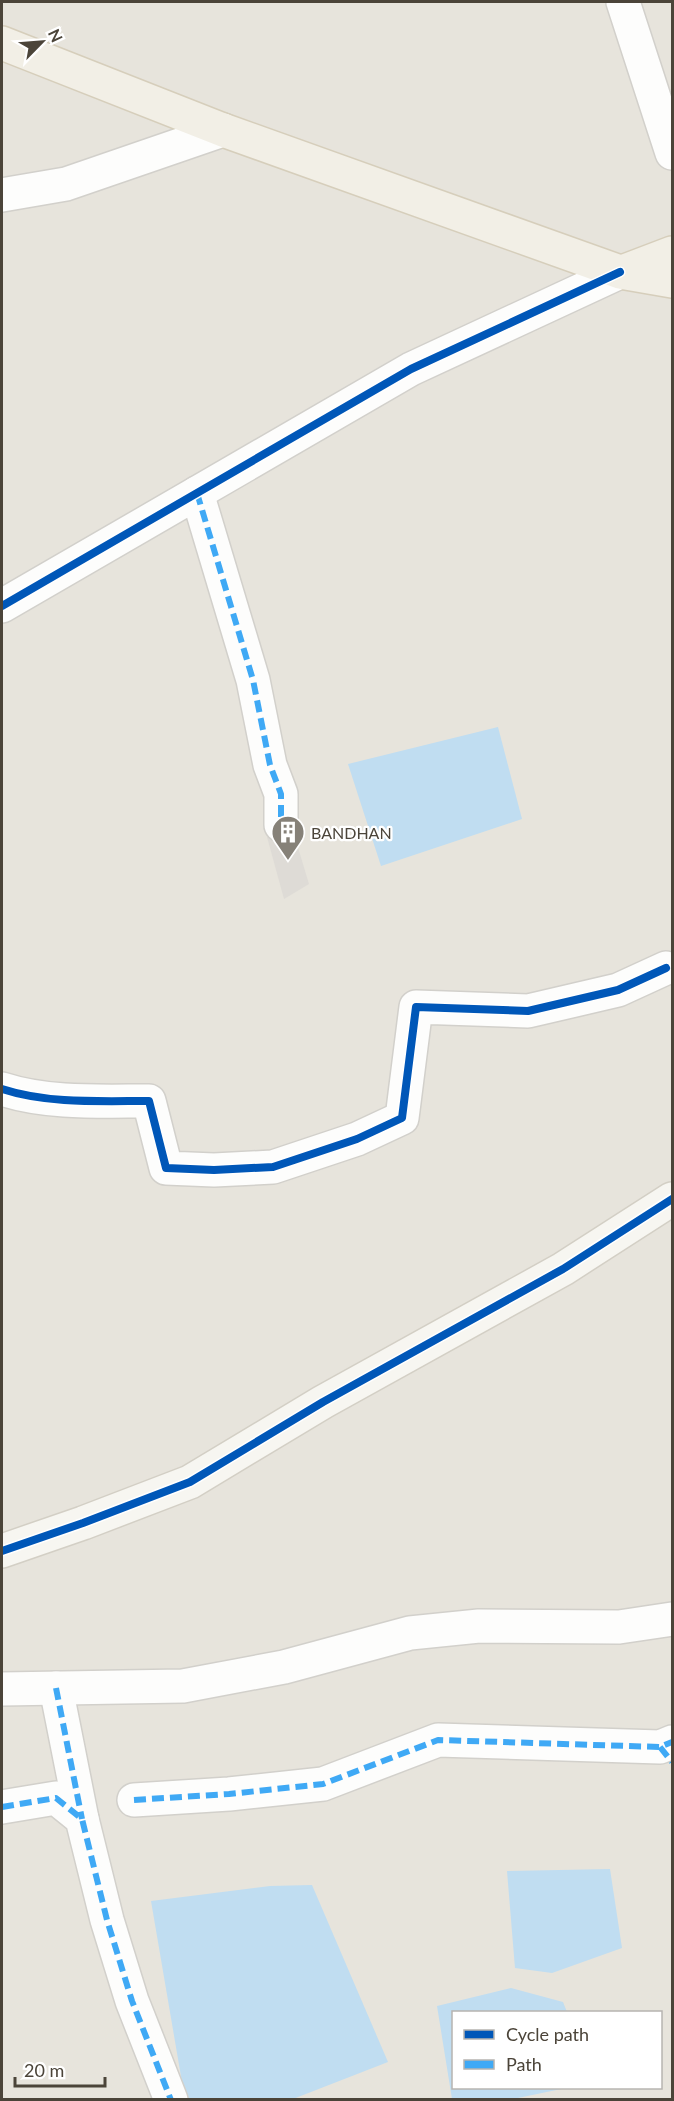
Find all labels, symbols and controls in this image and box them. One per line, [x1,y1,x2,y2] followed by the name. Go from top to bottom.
[12,12,72,72] north arrow
[45,26,67,45] text: N
[270,814,306,861] building icon: BANDHAN
[311,823,392,842] place label: BANDHAN
[452,2011,662,2089] legend
[506,2023,589,2045] text: Cycle path
[15,2050,105,2088] scale bar
[506,2053,542,2075] text: Path
[24,2059,64,2081] text: 20 m

